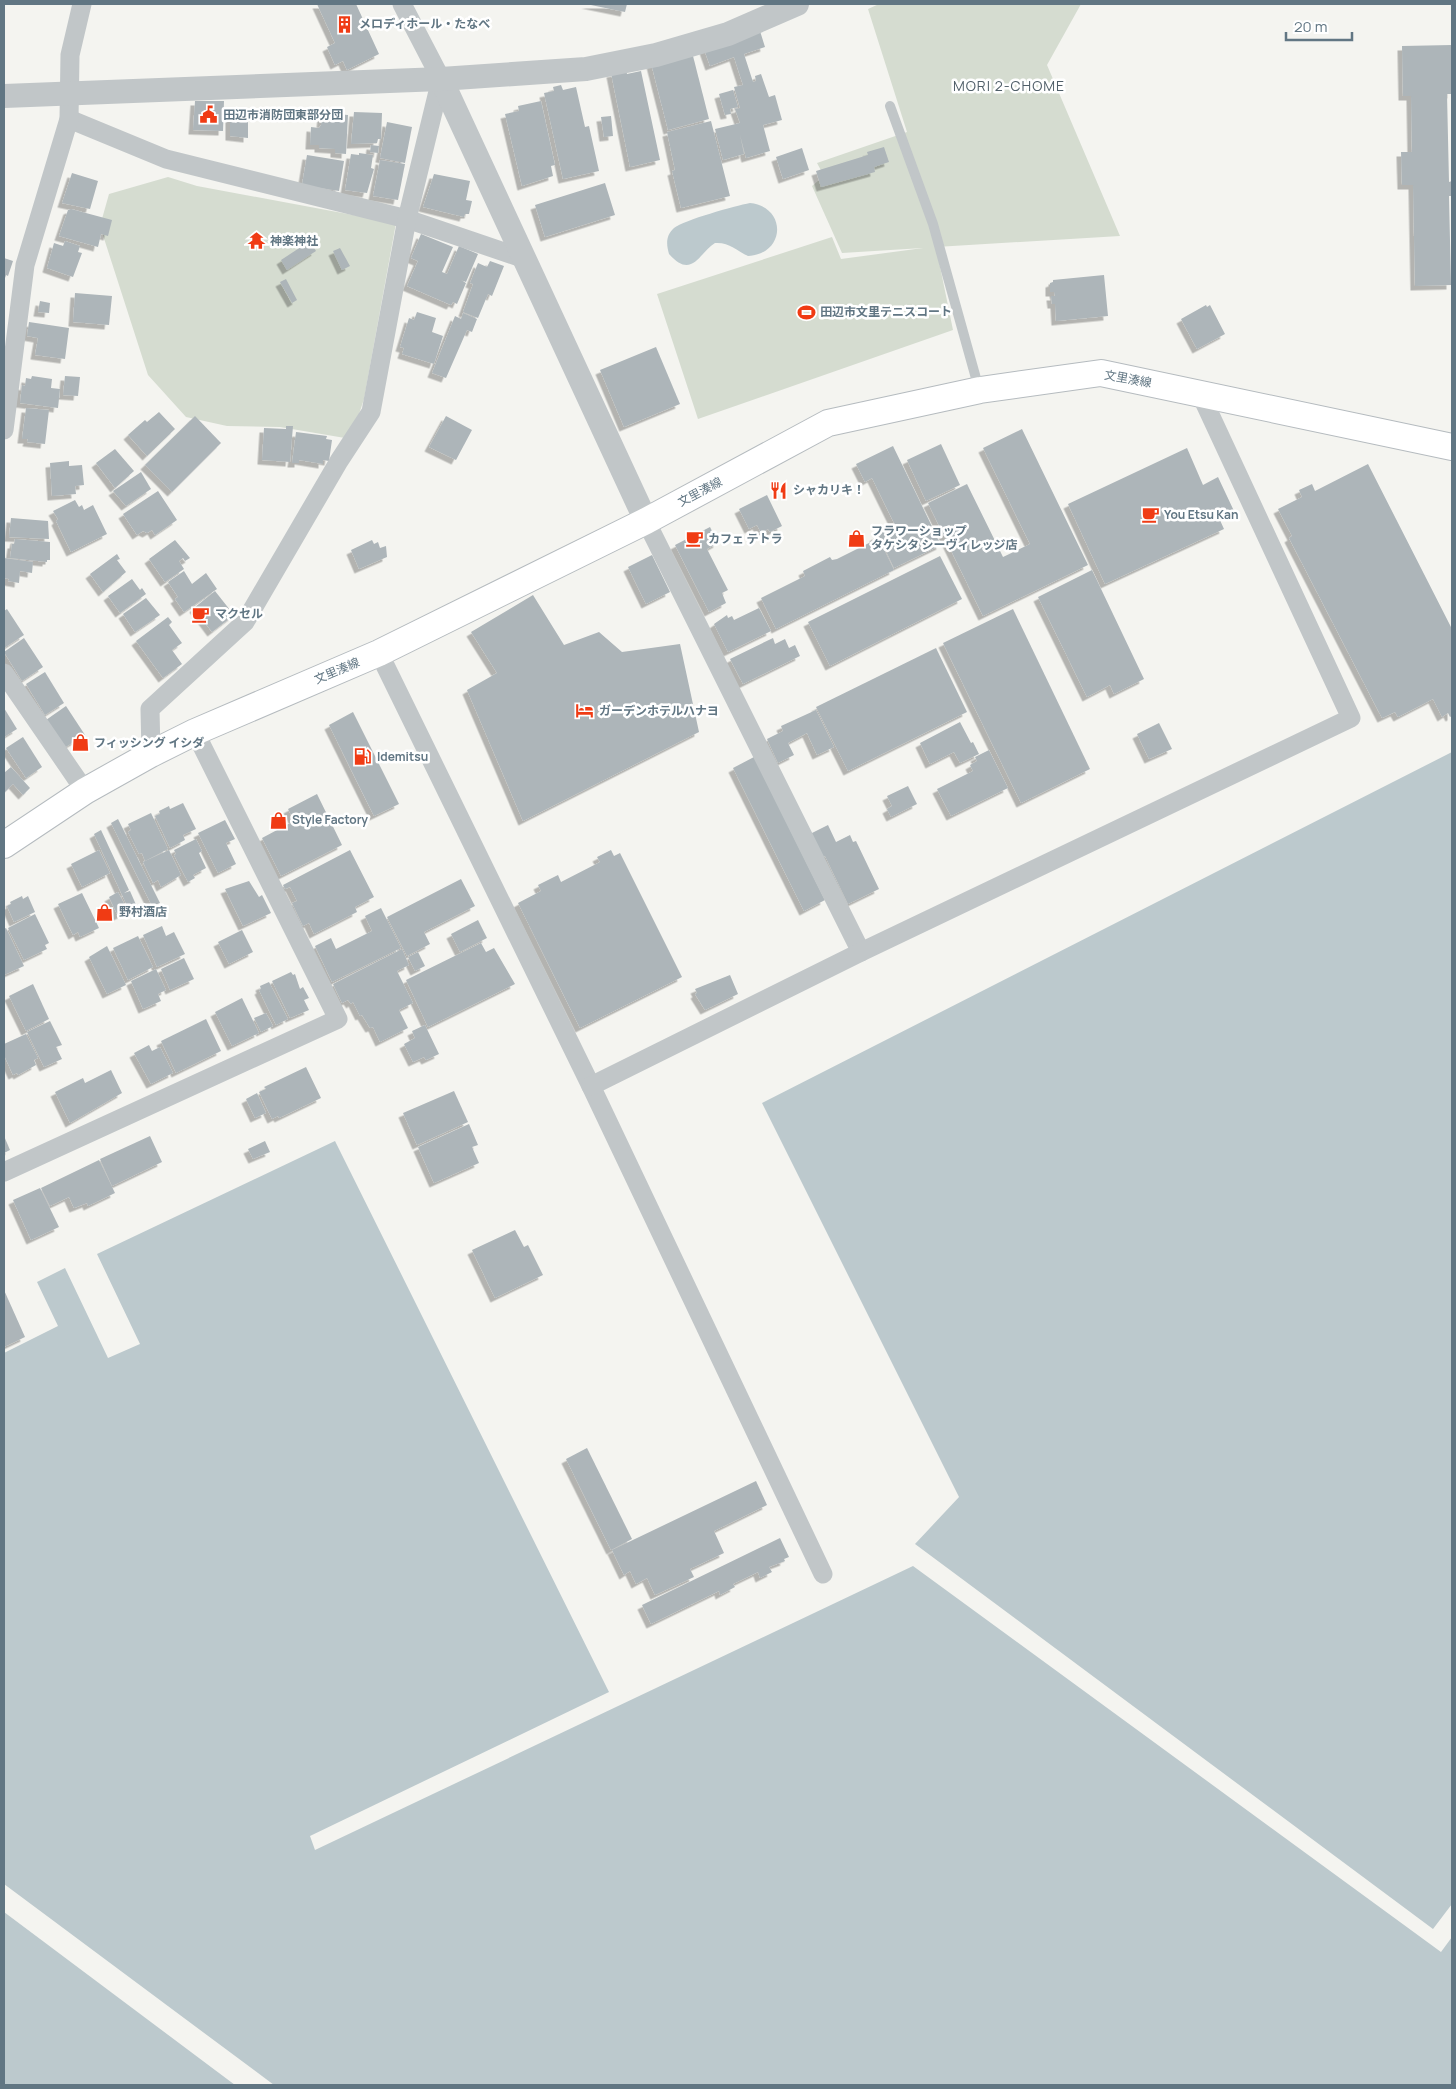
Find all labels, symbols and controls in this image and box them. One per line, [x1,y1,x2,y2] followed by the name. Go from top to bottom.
[1286,10,1352,42] scale bar
[335,14,355,34] building icon: メロディホール・たなべ
[359,15,490,32] place label: メロディホール・たなべ
[1294,16,1327,37] text: 20 m
[953,76,1065,95] district label: MORI 2-CHOME
[199,105,219,125] public building icon: 田辺市消防団東部分団
[223,106,343,123] place label: 田辺市消防団東部分団
[246,231,266,251] temple icon: 神楽神社
[270,232,318,249] place label: 神楽神社
[796,302,816,322] sports icon: 田辺市文里テニスコート
[820,303,952,320] place label: 田辺市文里テニスコート
[1103,366,1153,391] street label: 文里湊線
[675,473,725,510] street label: 文里湊線
[769,480,789,500] restaurant icon: シャカリキ！
[793,481,865,498] place label: シャカリキ！
[1140,505,1160,525] cafe icon: You Etsu Kan
[1164,506,1239,523] place label: You Etsu Kan
[871,522,1017,553] place label: フラワーショップ タケシタ シーヴィレッジ店
[847,528,867,548] shop icon: フラワーショップ タケシタ シーヴィレッジ店
[684,529,704,549] cafe icon: カフェ テトラ
[708,530,782,547] place label: カフェ テトラ
[191,604,211,624] cafe icon: マクセル
[215,605,263,622] place label: マクセル
[311,653,362,688] street label: 文里湊線
[575,701,595,721] hotel icon: ガーデンホテルハナヨ
[599,702,719,719] place label: ガーデンホテルハナヨ
[70,733,90,753] shop icon: フィッシング イシダ
[94,734,204,751] place label: フィッシング イシダ
[353,747,373,767] fuel station icon: Idemitsu
[377,748,428,765] place label: Idemitsu
[268,810,288,830] shop icon: Style Factory
[292,811,368,828] place label: Style Factory
[95,902,115,922] shop icon: 野村酒店
[119,903,167,920] place label: 野村酒店

